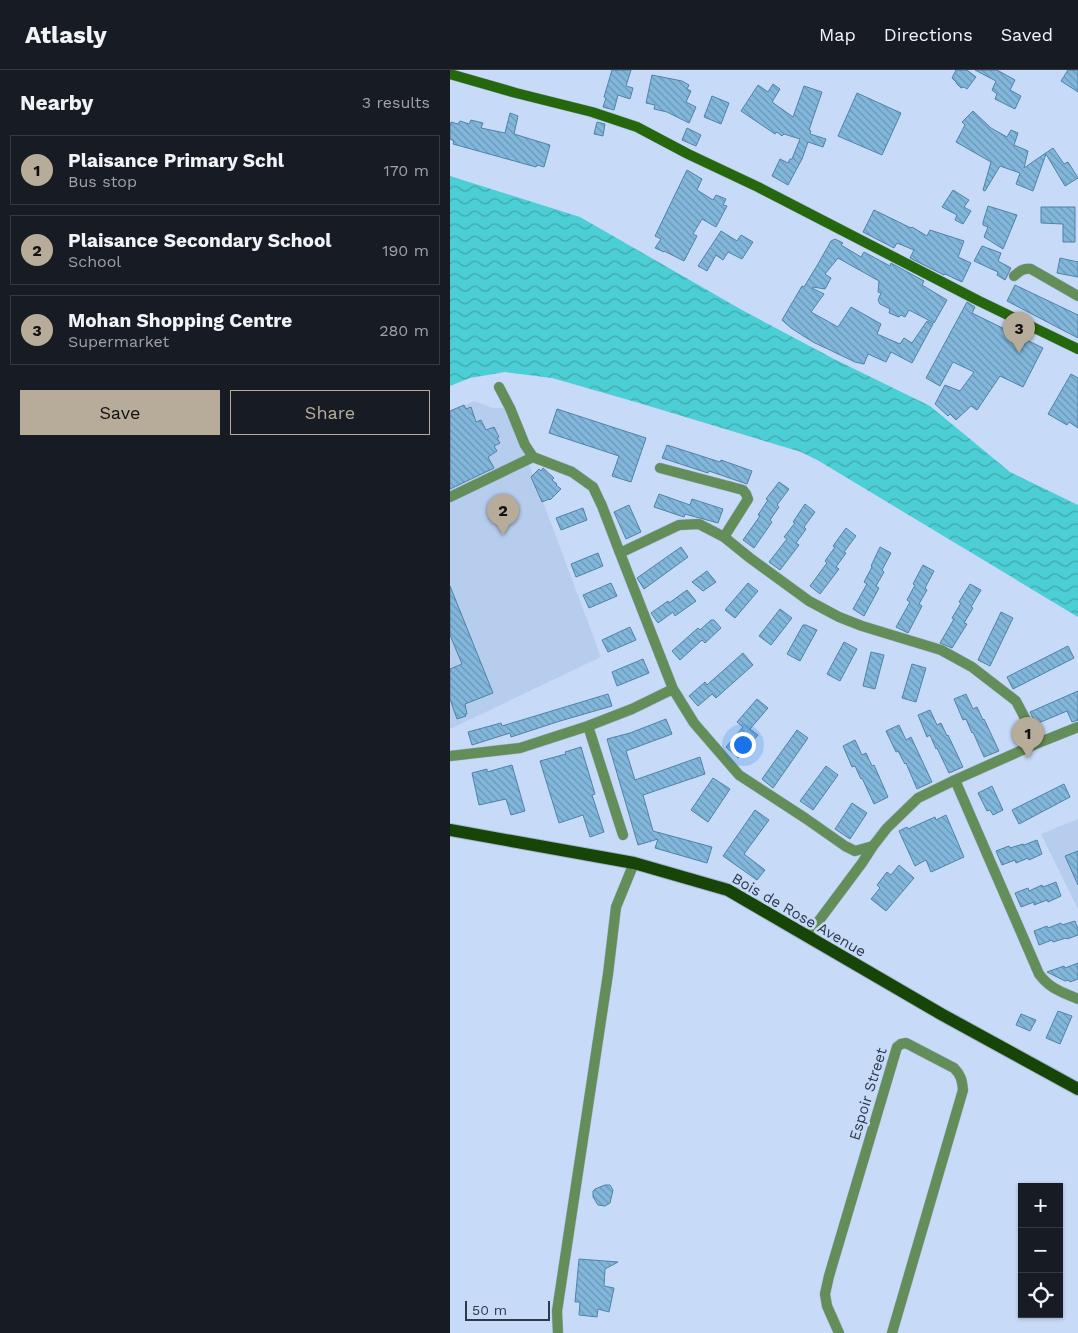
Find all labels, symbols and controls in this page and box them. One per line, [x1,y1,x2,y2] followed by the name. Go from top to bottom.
[25,21,107,49] text: Atlasly
[819,24,856,45] text: Map
[884,24,973,45] text: Directions
[1001,24,1053,45] text: Saved
[20,90,93,115] text: Nearby
[362,93,430,112] text: 3 results
[68,149,284,172] text: Plaisance Primary Schl
[34,161,40,180] text: 1
[383,161,429,180] text: 170 m
[68,172,137,191] text: Bus stop
[68,229,331,252] text: Plaisance Secondary School
[32,241,42,260] text: 2
[382,241,429,260] text: 190 m
[68,252,121,271] text: School
[68,309,292,332] text: Mohan Shopping Centre
[1003,312,1035,353] pin: 3
[32,321,42,340] text: 3
[379,321,429,340] text: 280 m
[68,332,169,351] text: Supermarket
[20,390,220,435] button: Save
[230,390,430,435] button: Share
[487,494,519,535] pin: 2
[1012,717,1044,758] pin: 1
[730,732,756,758] your location
[729,869,869,961] street label: Bois de Rose Avenue
[845,1045,891,1142] street label: Espoir Street
[1018,1183,1063,1318] map controls
[1018,1183,1063,1228] button: +
[1018,1228,1063,1273] button: −
[1018,1273,1063,1318] button: locate
[465,1298,550,1321] scale bar
[472,1302,507,1318] text: 50 m

